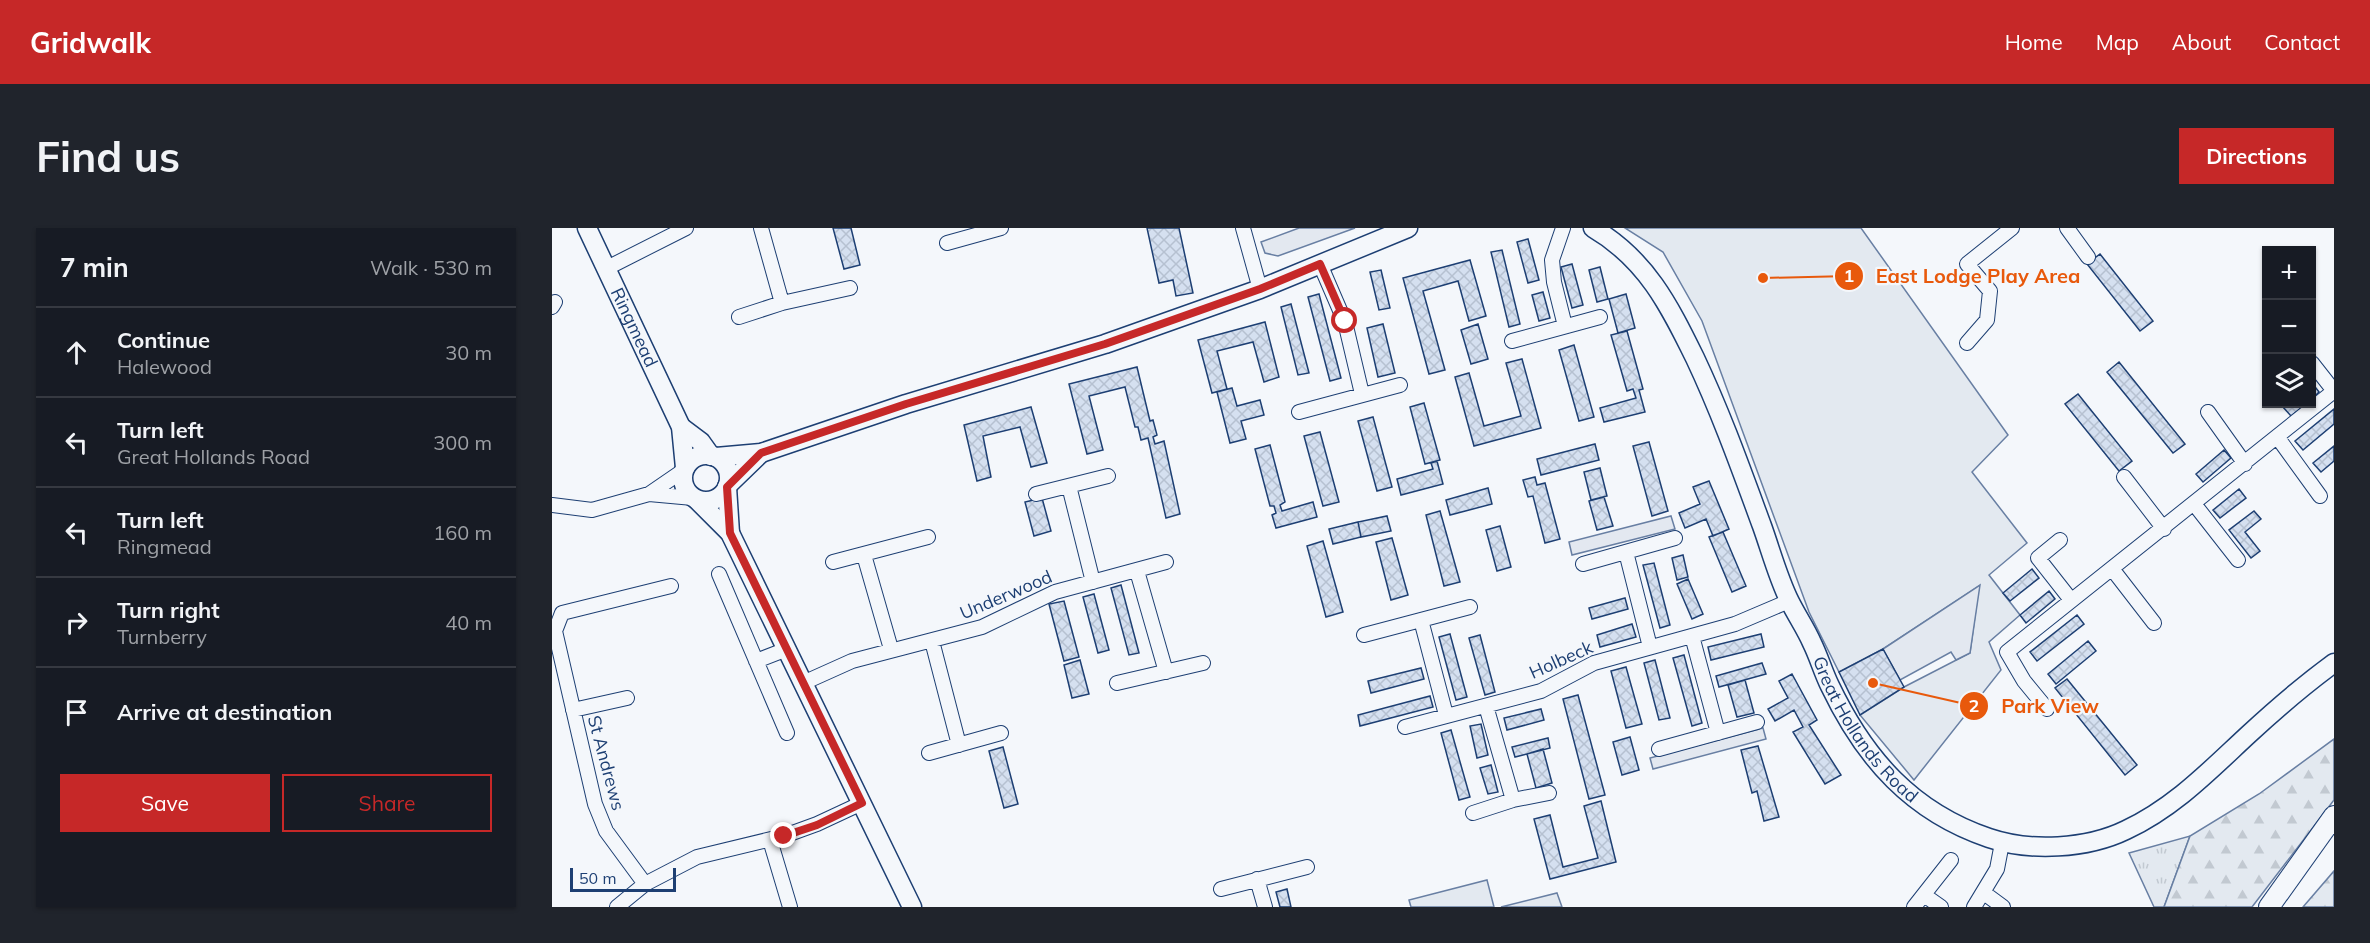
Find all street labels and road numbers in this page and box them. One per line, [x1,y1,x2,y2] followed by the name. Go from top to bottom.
[606,284,663,371] street label: Ringmead
[956,565,1056,624] street label: Underwood
[1525,635,1597,684] street label: Holbeck
[1808,653,1923,807] street label: Great Hollands Road
[583,713,630,813] street label: St Andrews

